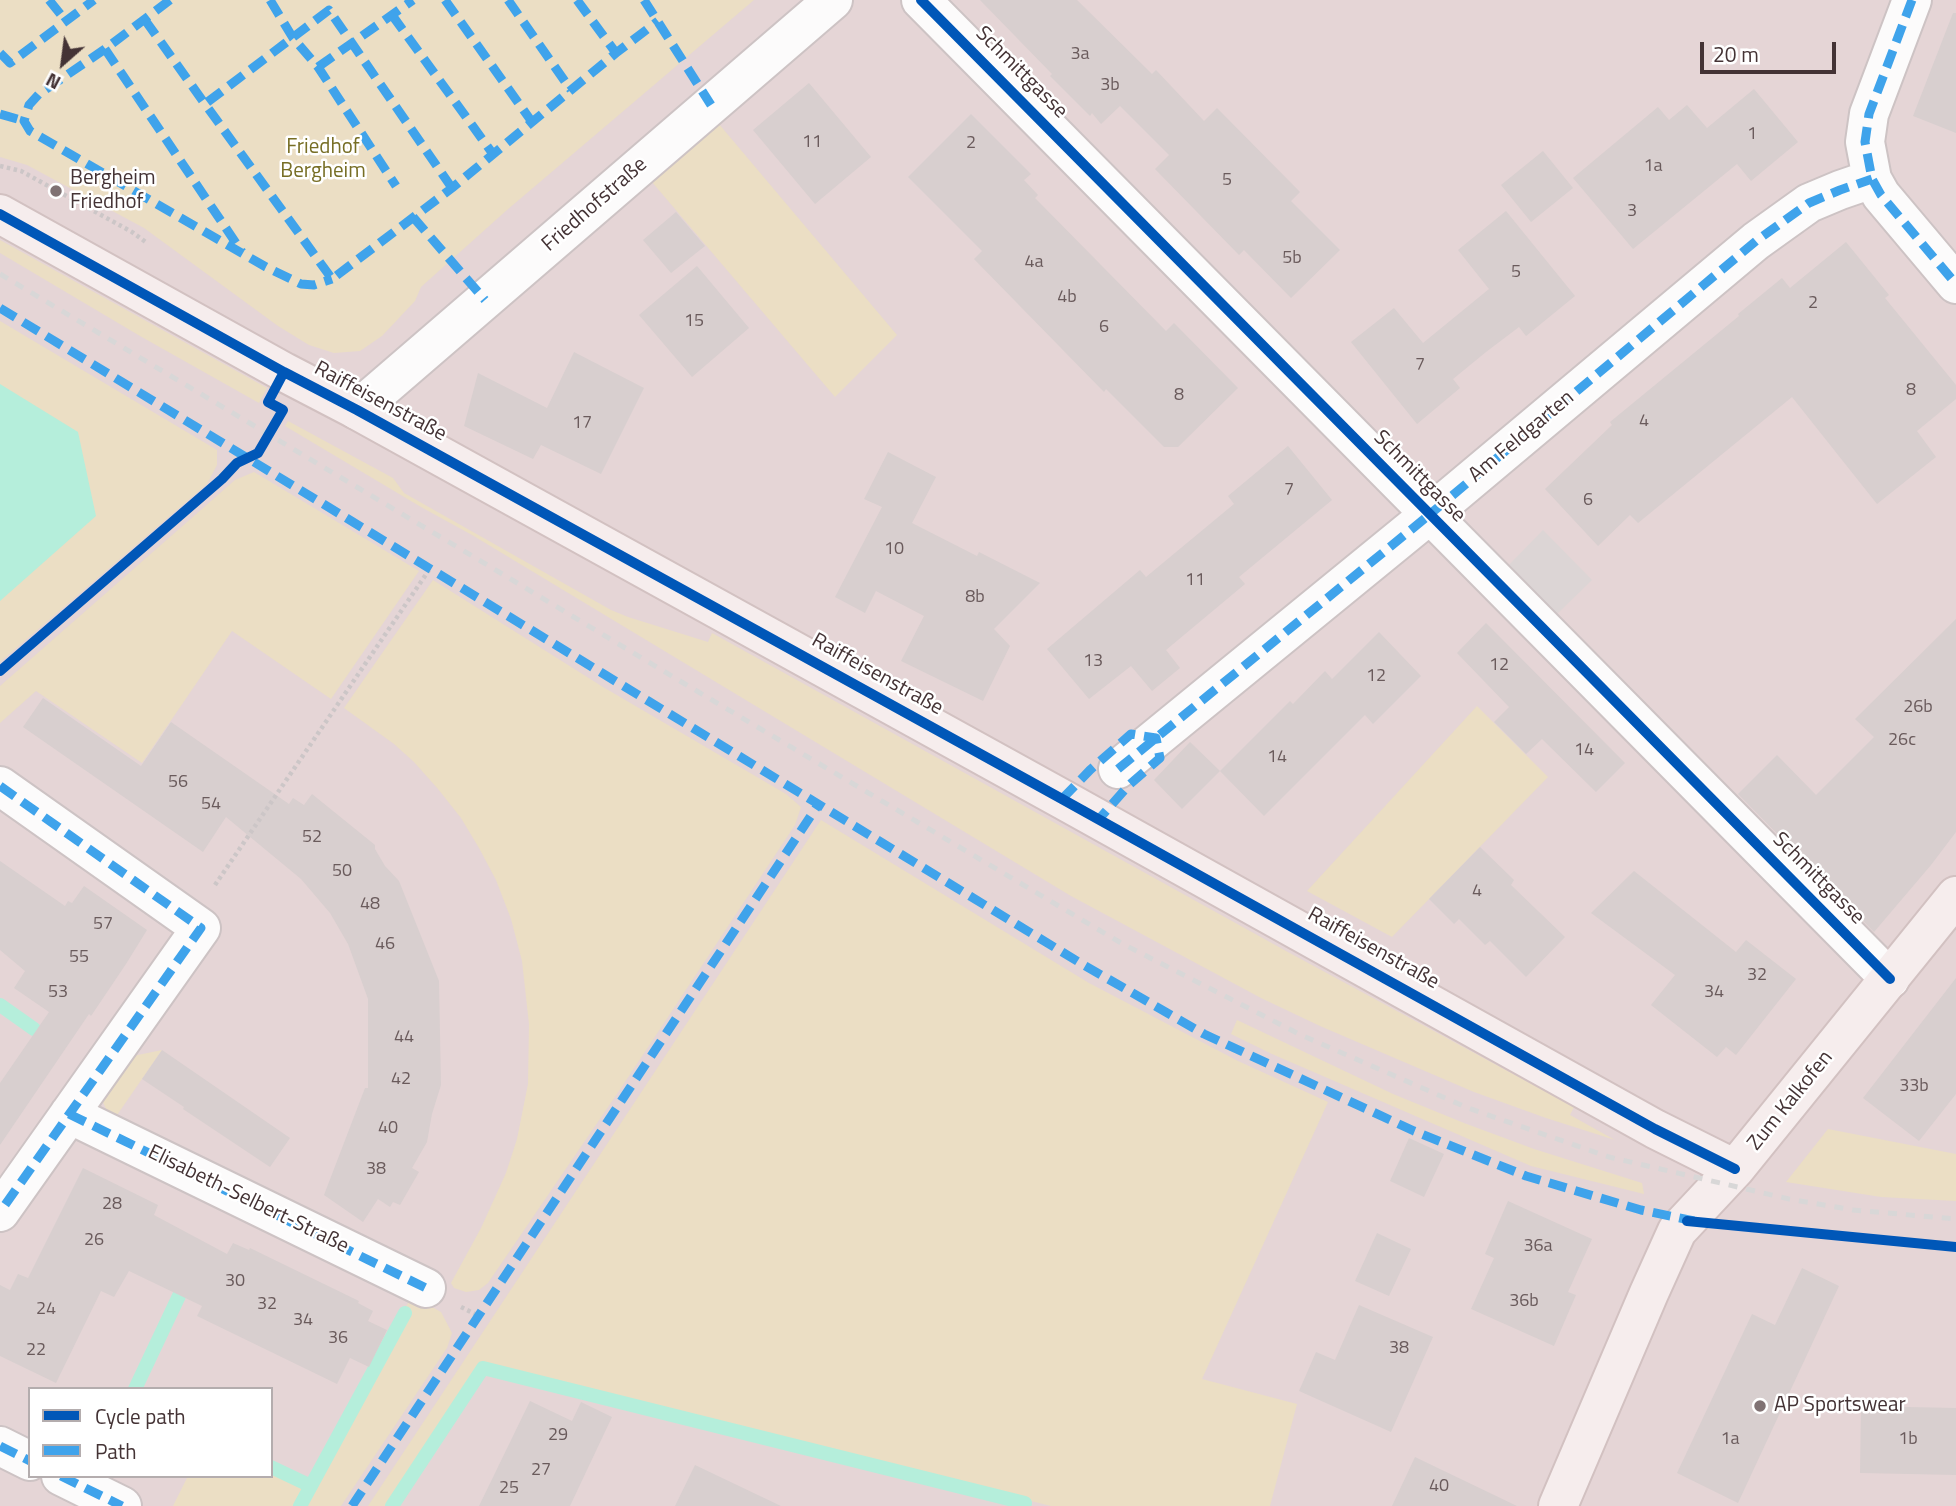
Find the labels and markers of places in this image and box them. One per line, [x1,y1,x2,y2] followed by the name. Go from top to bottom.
[70,166,155,216] place label: Bergheim Friedhof
[48,183,64,199] marker: Bergheim Friedhof
[1774,1393,1906,1419] place label: AP Sportswear
[1752,1398,1768,1414] marker: AP Sportswear

